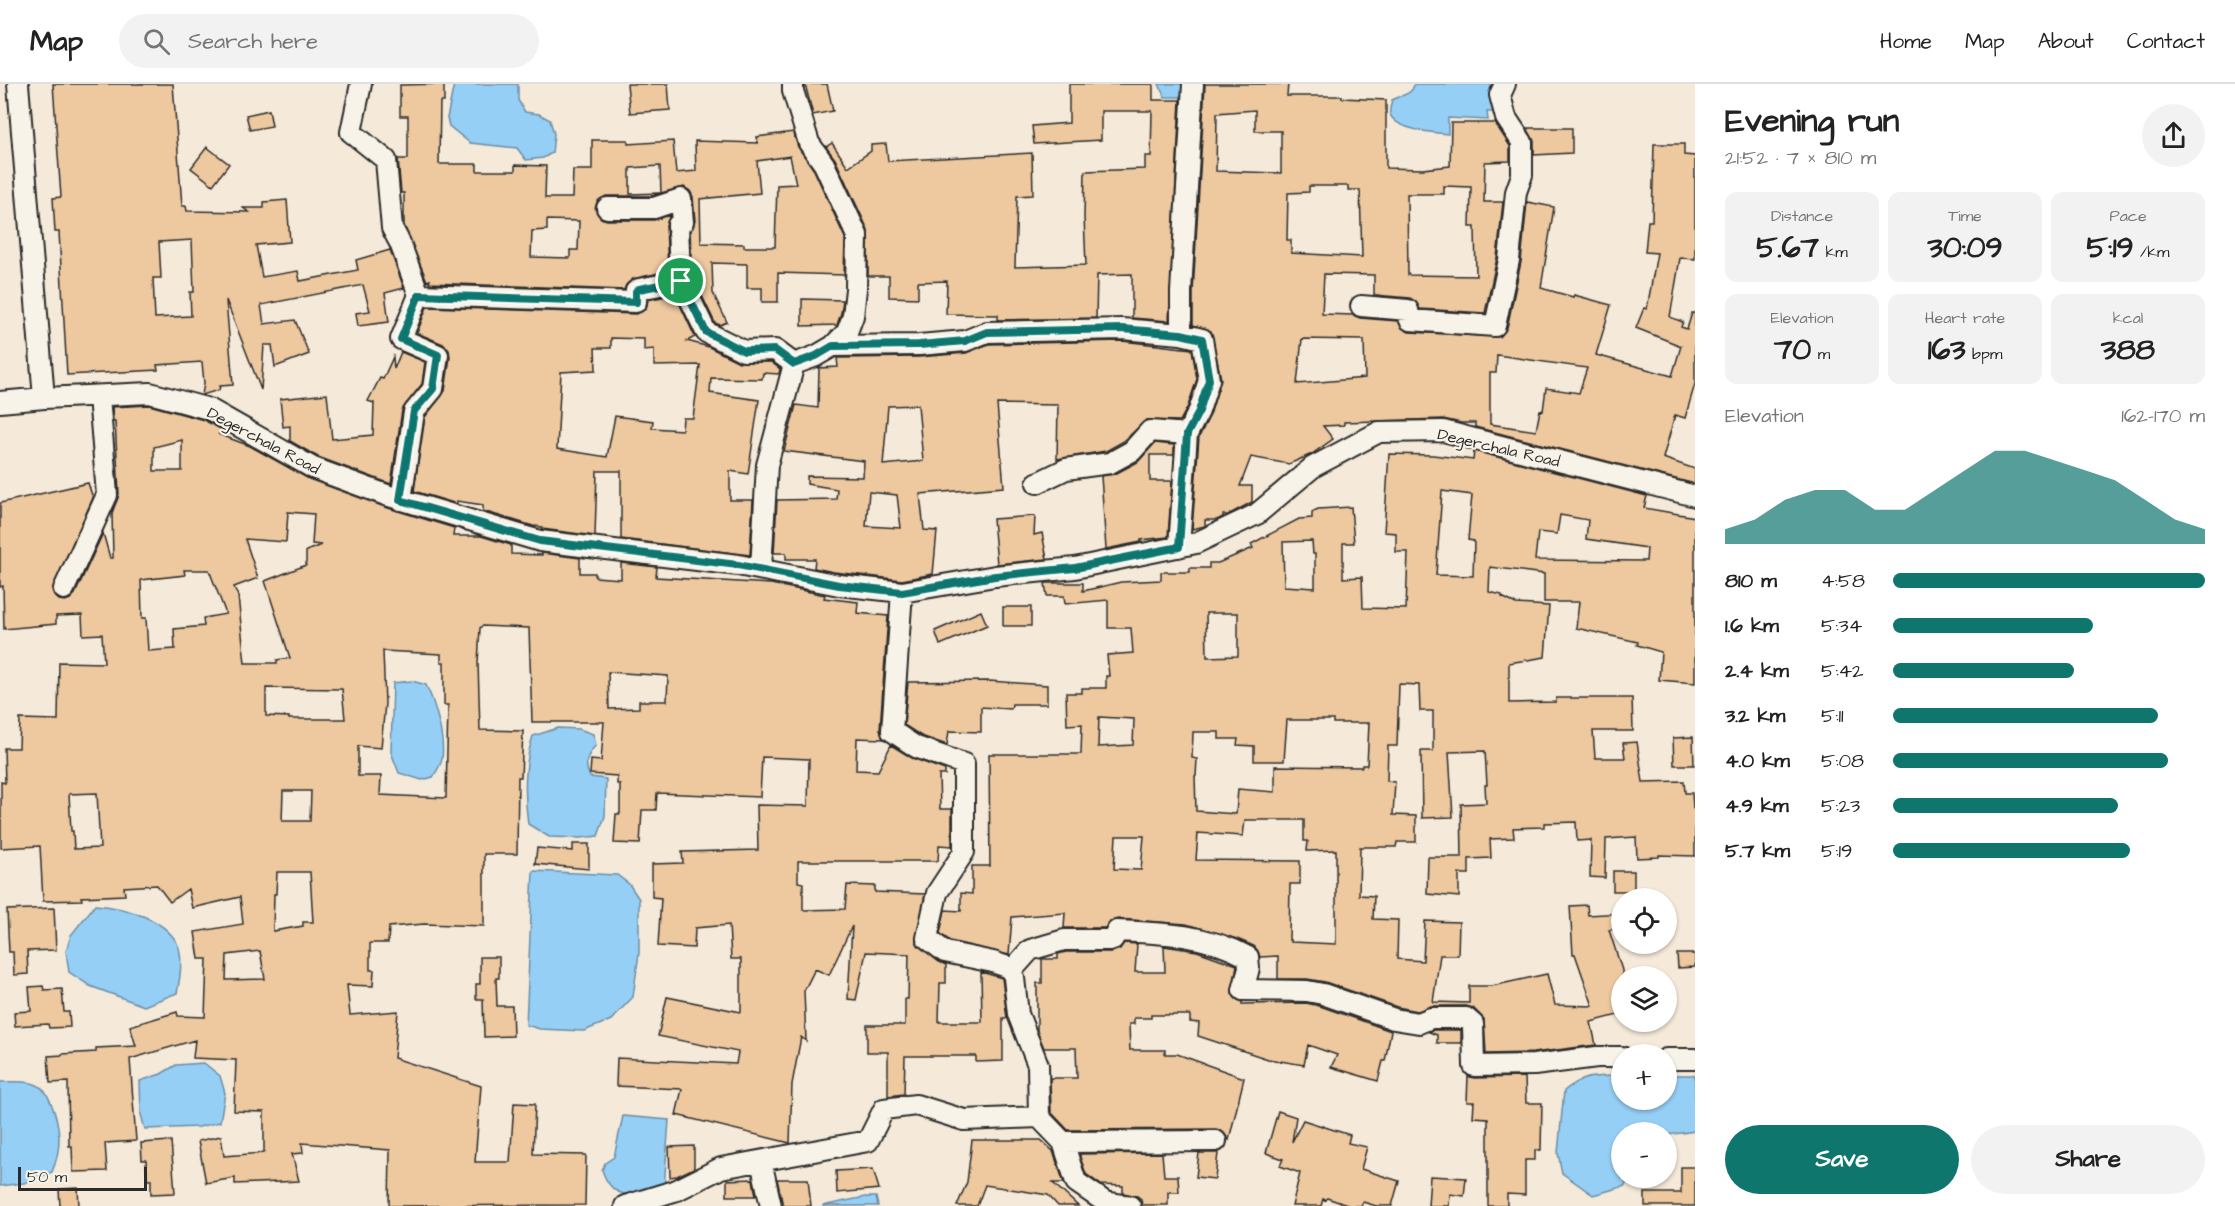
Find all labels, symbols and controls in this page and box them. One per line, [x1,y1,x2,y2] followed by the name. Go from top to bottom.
[119,14,539,68] search box
[30,22,83,61] text: Map
[140,25,173,58] icon: search
[188,26,318,57] text: Search here
[1880,27,1932,56] text: Home
[1965,27,2005,56] text: Map
[2038,27,2094,56] text: About
[2127,27,2205,56] text: Contact
[1725,98,1899,144] text: Evening run
[2142,104,2205,167] button: share
[1725,144,1876,172] text: 21:52 · 7 × 810 m
[1771,205,1833,227] text: Distance
[1948,205,1982,227] text: Time
[2109,205,2147,227] text: Pace
[1756,227,1819,269] text: 5.67
[1927,227,2003,269] text: 30:09
[2086,227,2134,269] text: 5:19
[1819,241,1848,263] text: km
[2134,241,2170,263] text: /km
[655,255,706,306] pin
[664,264,697,297] icon: arrive
[1771,307,1833,329] text: Elevation
[1925,307,2005,329] text: Heart rate
[2113,307,2143,329] text: kcal
[1774,329,1811,371] text: 70
[1928,329,1966,371] text: 163
[2101,329,2155,371] text: 388
[1811,343,1830,365] text: m
[1966,343,2002,365] text: bpm
[203,402,324,481] street label: Degerchala Road
[1725,402,1804,430] text: Elevation
[2121,402,2205,430] text: 162–170 m
[1435,423,1562,474] street label: Degerchala Road
[1725,567,1777,595] text: 810 m
[1821,567,1865,595] text: 4:58
[1725,612,1779,640] text: 1.6 km
[1821,612,1862,640] text: 5:34
[1725,657,1789,685] text: 2.4 km
[1821,657,1864,685] text: 5:42
[1725,702,1785,730] text: 3.2 km
[1821,702,1844,730] text: 5:11
[1725,747,1790,775] text: 4.0 km
[1821,747,1864,775] text: 5:08
[1725,792,1789,820] text: 4.9 km
[1821,792,1860,820] text: 5:23
[1725,837,1790,865] text: 5.7 km
[1821,837,1852,865] text: 5:19
[1611,888,1677,1188] map controls
[1611,888,1677,954] button: locate
[1611,966,1677,1032] button: layers
[1611,1044,1677,1110] button: +
[1611,1122,1677,1188] button: −
[1725,1125,1959,1194] button: Save
[1971,1125,2205,1194] button: Share
[18,1164,147,1192] scale bar
[27,1166,67,1188] text: 50 m

